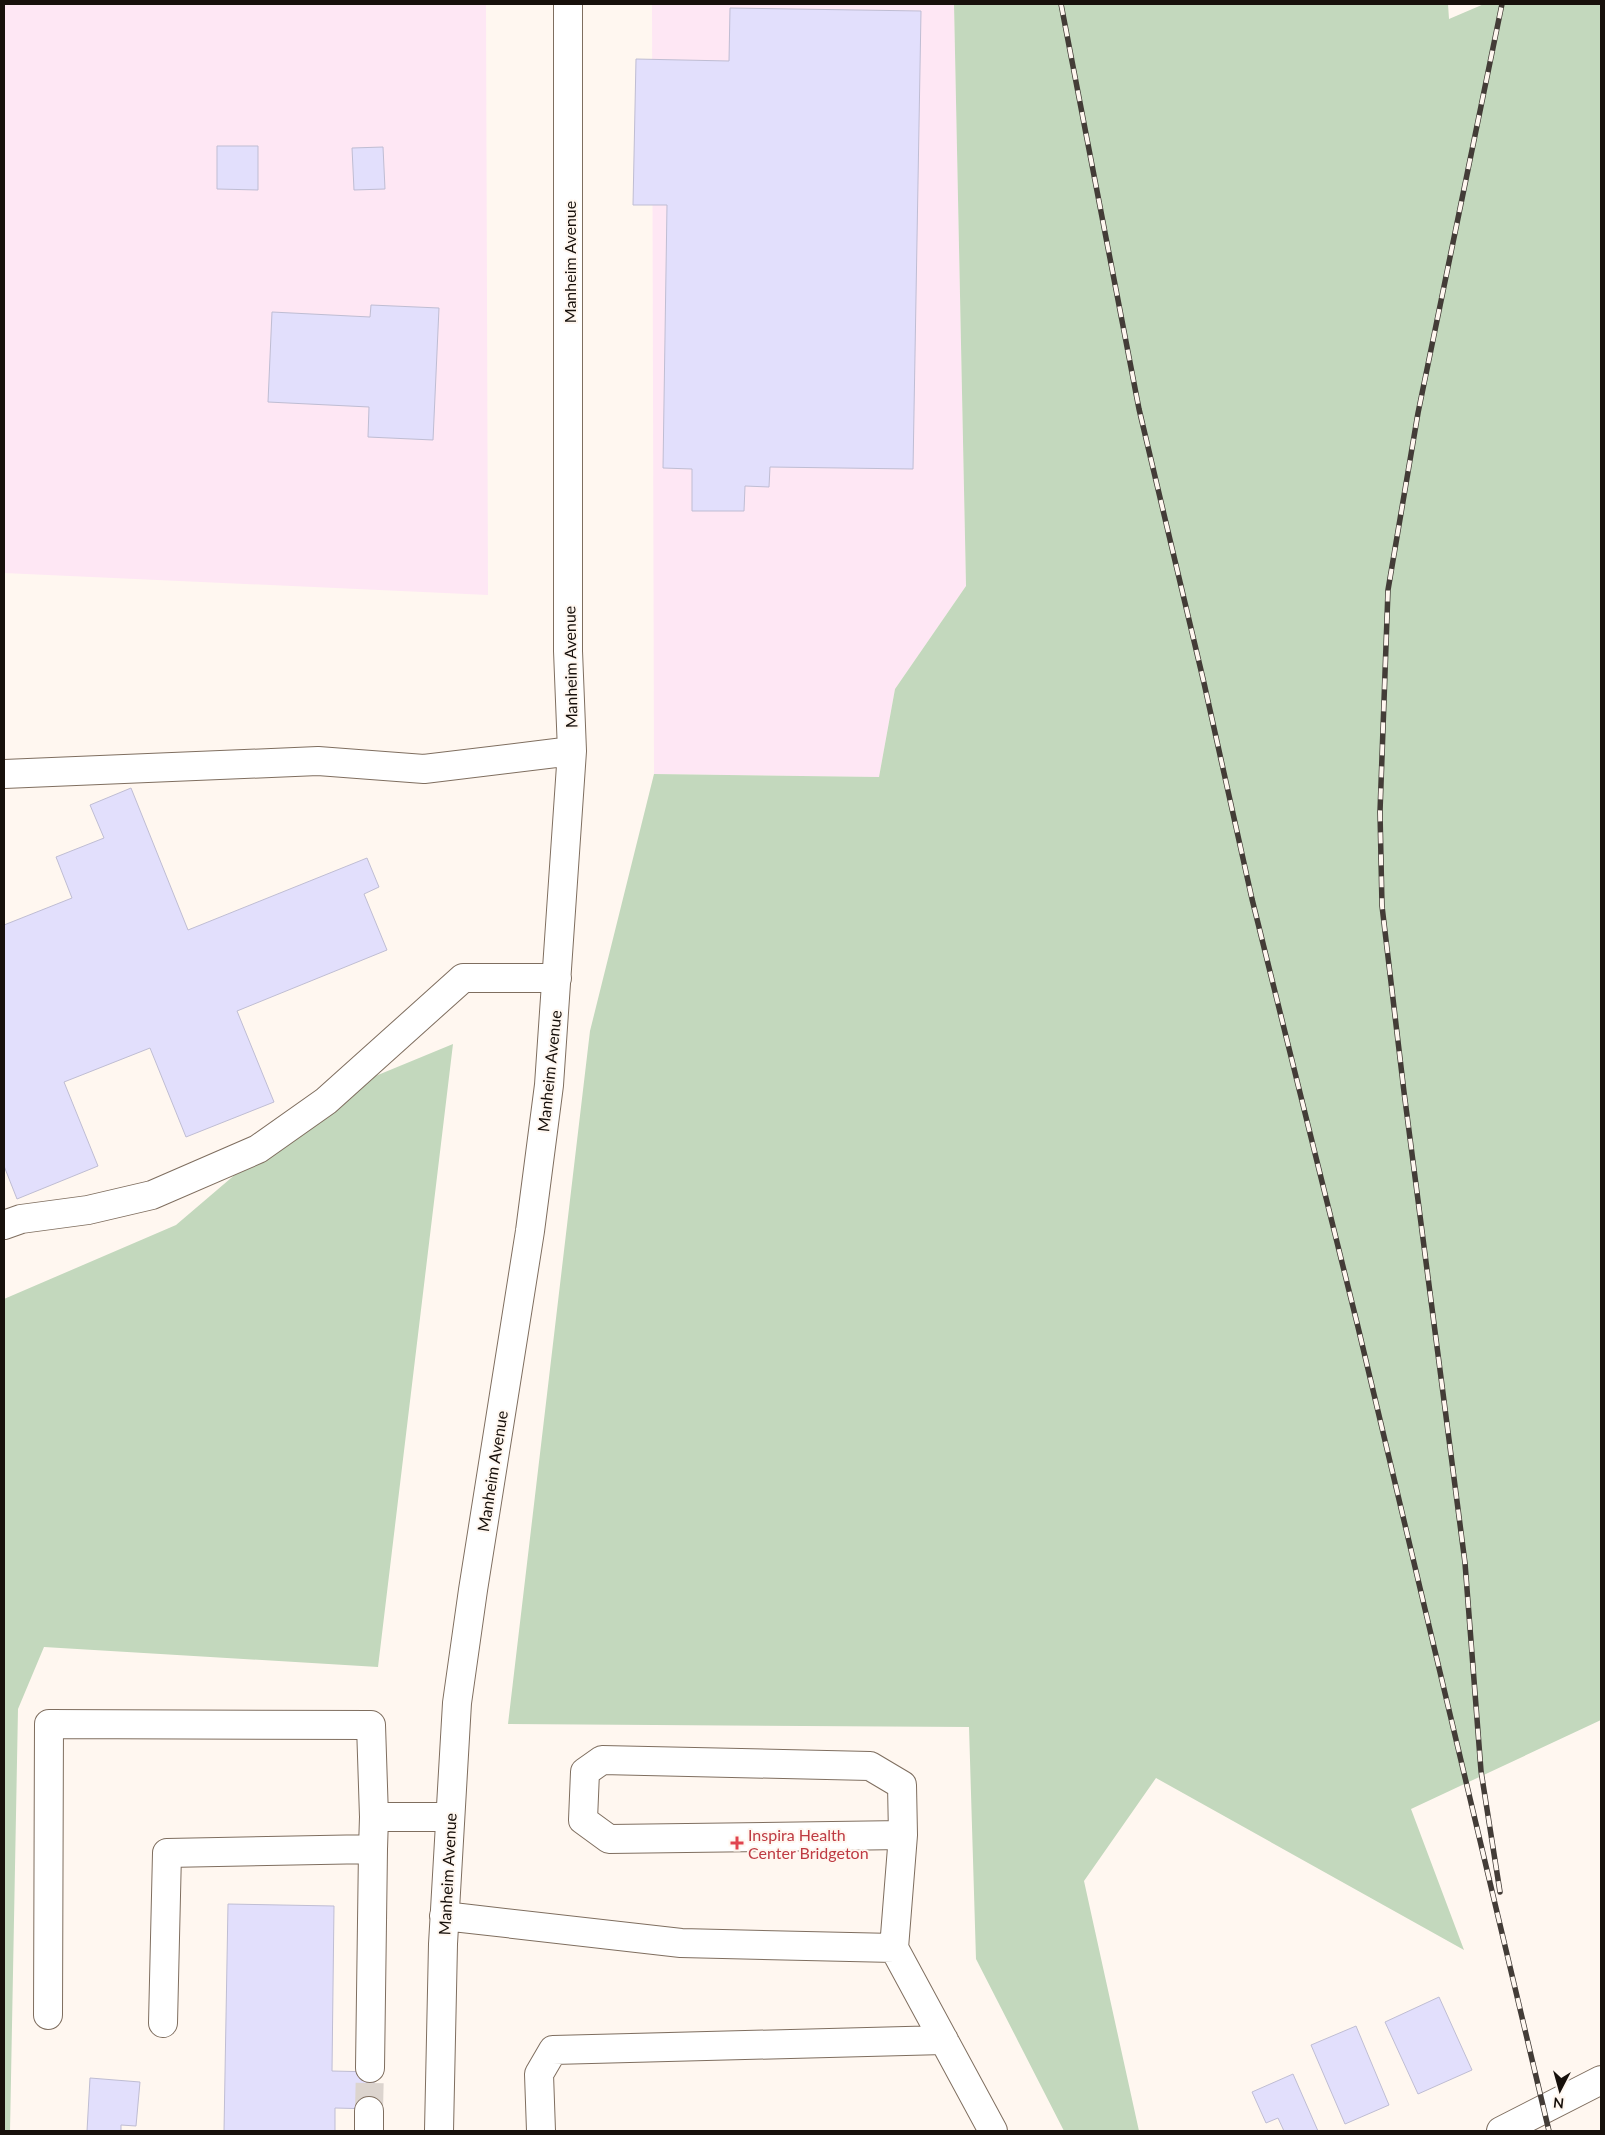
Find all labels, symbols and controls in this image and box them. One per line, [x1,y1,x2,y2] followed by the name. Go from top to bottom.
[560,201,579,323] street label: Manheim Avenue
[559,606,581,728] street label: Manheim Avenue
[533,1009,565,1133] street label: Manheim Avenue
[473,1409,511,1533] street label: Manheim Avenue
[434,1812,460,1936] street label: Manheim Avenue
[748,1825,869,1862] place label: Inspira Health Center Bridgeton
[730,1836,744,1850] marker: Inspira Health Center Bridgeton
[1535,2065,1585,2115] north arrow
[1552,2094,1565,2112] text: N

